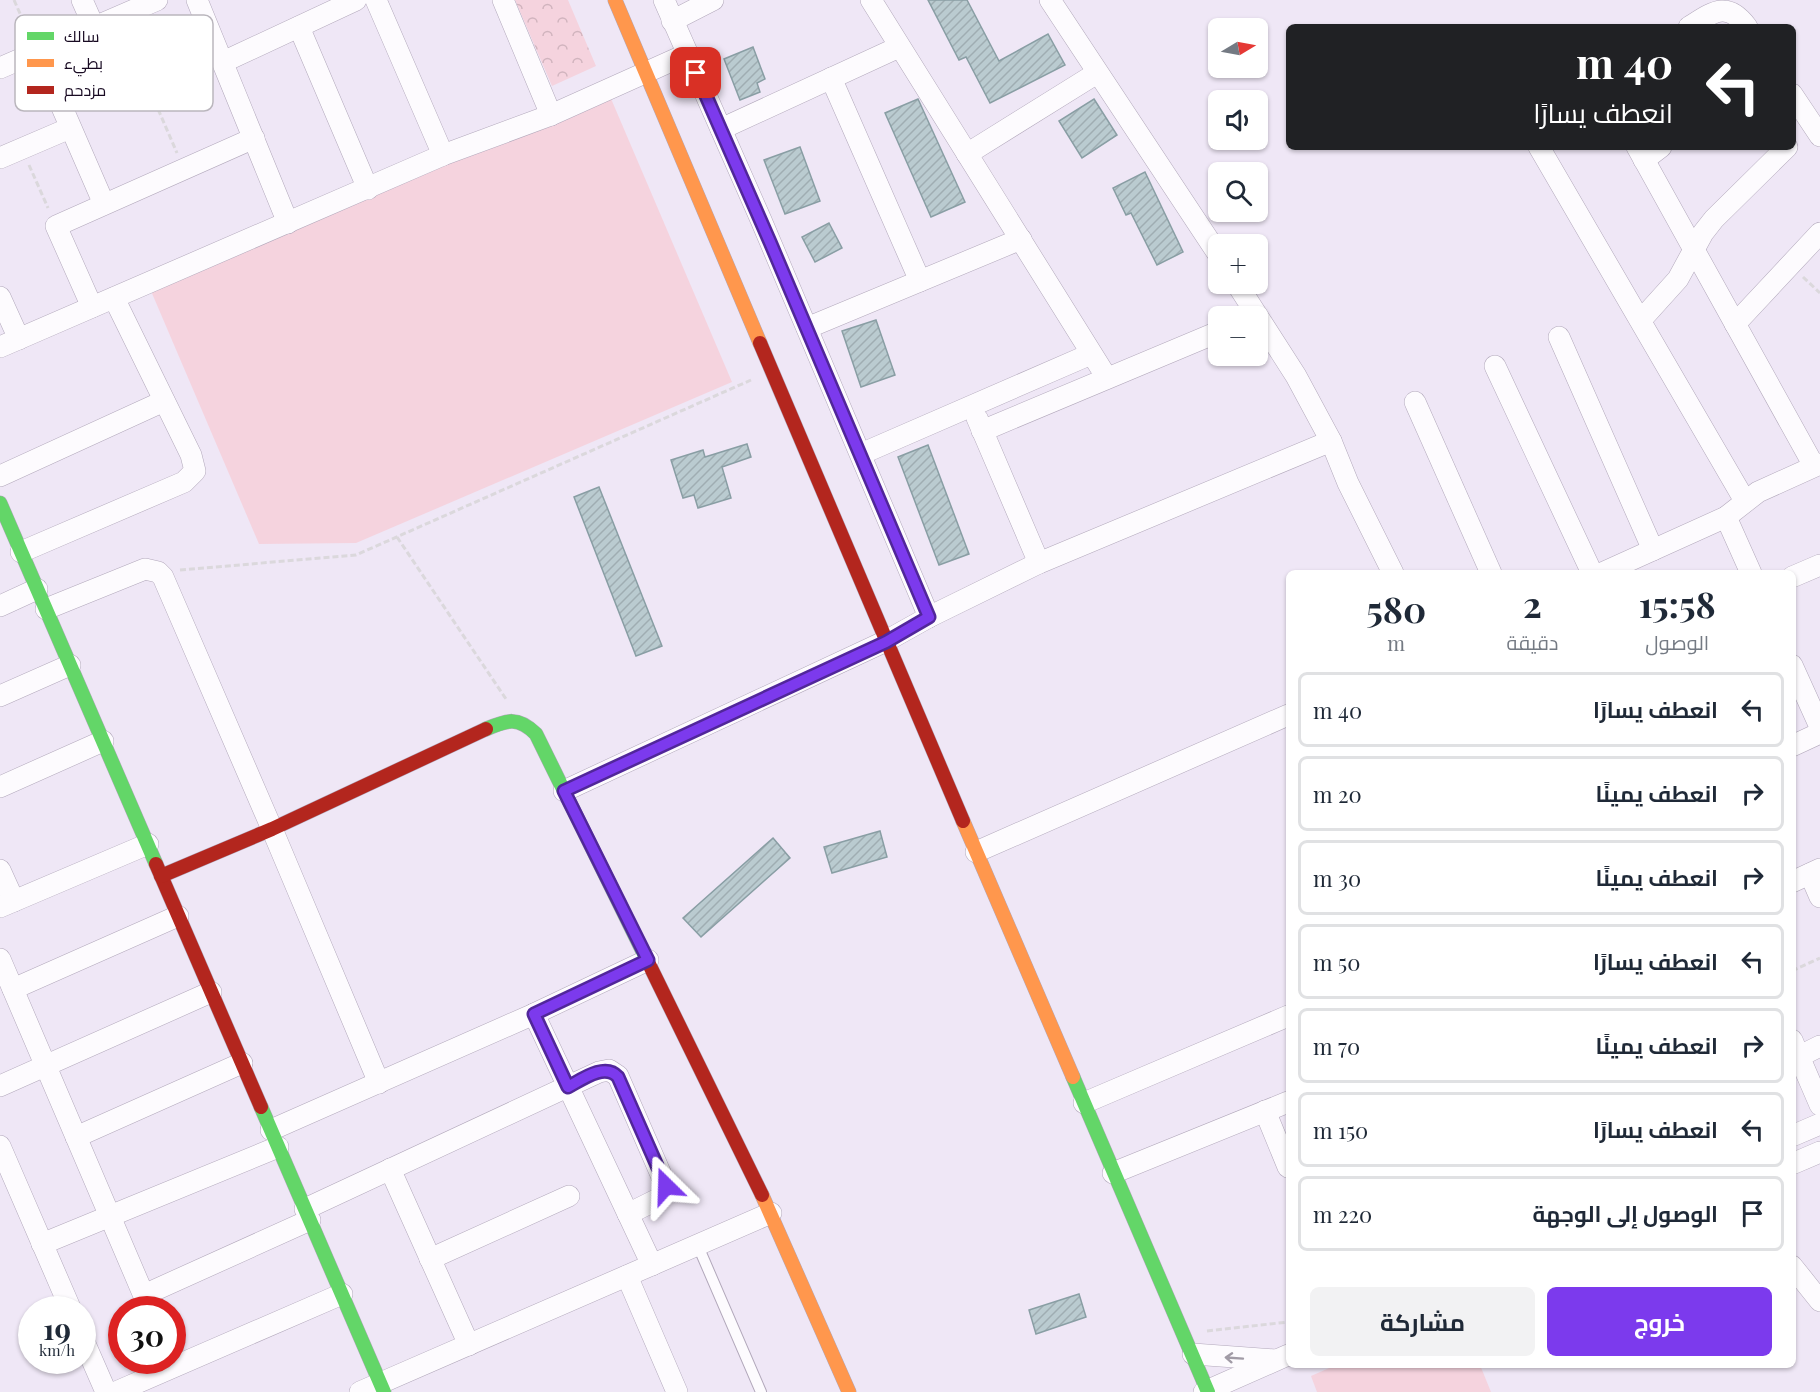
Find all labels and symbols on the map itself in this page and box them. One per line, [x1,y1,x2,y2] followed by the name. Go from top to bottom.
[15,15,213,111] legend
[1208,18,1268,78] north arrow
[64,25,99,46] text: سالك
[670,47,721,98] pin
[64,52,103,77] text: بطيء
[64,79,106,102] text: مزدحم
[634,1154,698,1218] position arrow
[108,1296,186,1374] speed limit sign: 30
[1225,1352,1245,1363] one-way arrow

